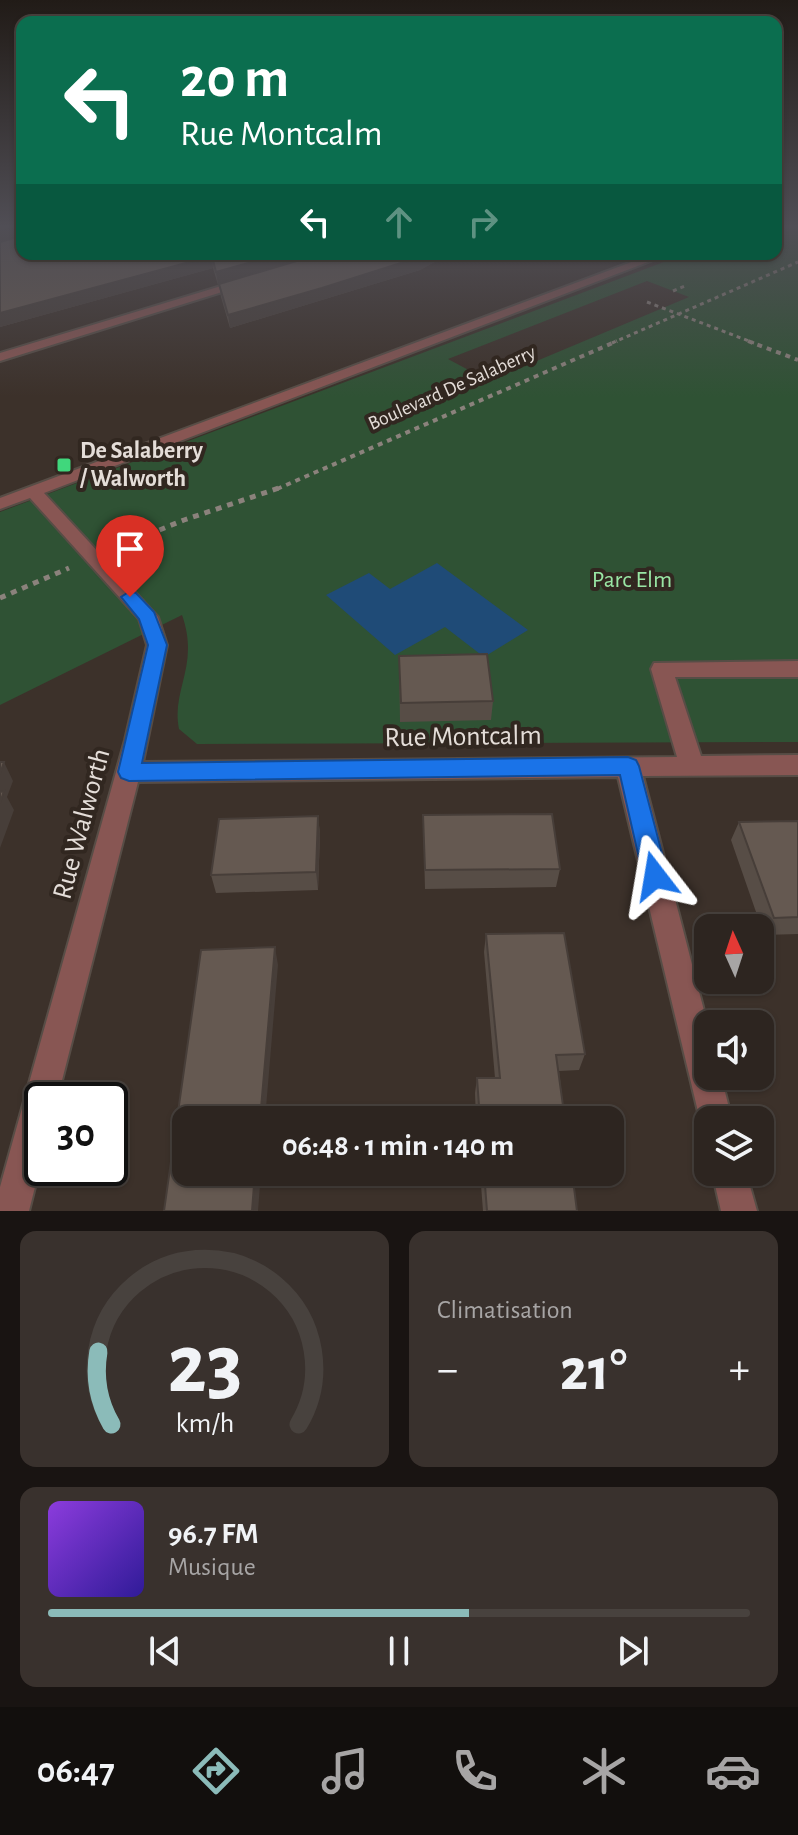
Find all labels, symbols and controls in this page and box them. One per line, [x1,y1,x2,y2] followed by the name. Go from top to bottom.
[48,48,152,152] icon: left
[180,51,289,107] text: 20 m
[180,116,383,152] text: Rue Montcalm
[293,200,337,244] icon: left
[377,200,421,244] icon: ahead
[461,200,505,244] icon: right
[365,342,539,434] street label: Boulevard De Salaberry
[79,439,203,491] place label: De Salaberry / Walworth
[55,456,73,474] marker: De Salaberry / Walworth
[96,515,164,597] pin
[108,527,152,571] icon: arrive
[592,568,672,592] park label: Parc Elm
[384,722,542,752] street label: Rue Montcalm
[48,746,116,902] street label: Rue Walworth
[613,834,697,918] position arrow
[694,914,774,994] north arrow
[694,914,774,1186] map controls
[694,1010,774,1090] button: sound
[24,1082,128,1186] speed limit sign: 30
[694,1106,774,1186] button: layers
[282,1131,514,1161] text: 06:48 · 1 min · 140 m
[437,1297,573,1323] text: Climatisation
[167,1324,242,1408] text: 23
[560,1341,627,1401] text: 21°
[437,1348,458,1392] text: −
[729,1348,750,1392] text: +
[175,1409,234,1438] text: km/h
[168,1519,259,1549] text: 96.7 FM
[168,1554,256,1580] text: Musique
[143,1629,187,1673] icon: previous
[377,1629,421,1673] icon: pause
[611,1629,655,1673] icon: next
[188,1743,244,1799] icon: directions
[317,1743,373,1799] icon: music
[447,1743,503,1799] icon: phone
[576,1743,632,1799] icon: climate
[705,1743,761,1799] icon: car
[37,1753,115,1789] text: 06:47

